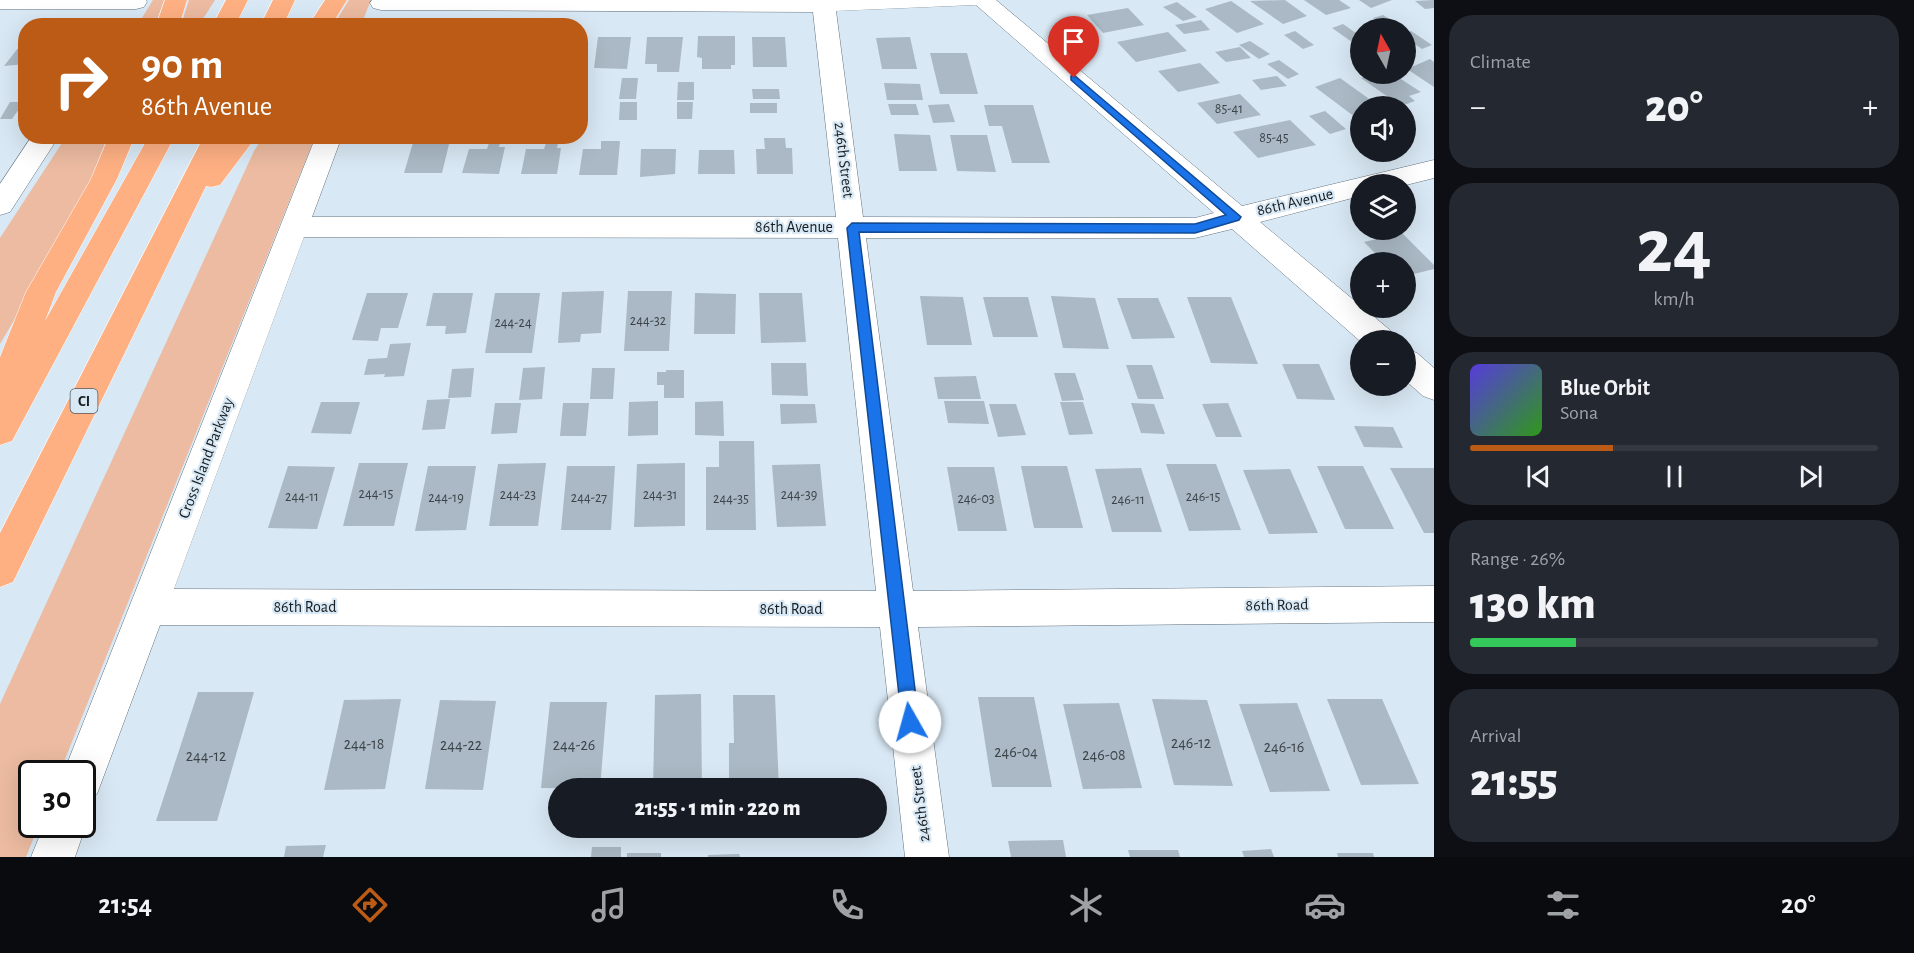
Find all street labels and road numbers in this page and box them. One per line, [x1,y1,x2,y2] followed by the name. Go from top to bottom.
[831,121,857,199] street label: 246th Street
[1255,185,1335,219] street label: 86th Avenue
[755,219,833,235] street label: 86th Avenue
[70,389,98,413] road number: CI
[176,395,237,521] street label: Cross Island Parkway
[1245,596,1309,614] street label: 86th Road
[274,599,337,615] street label: 86th Road
[760,601,823,617] street label: 86th Road
[907,765,933,843] street label: 246th Street

